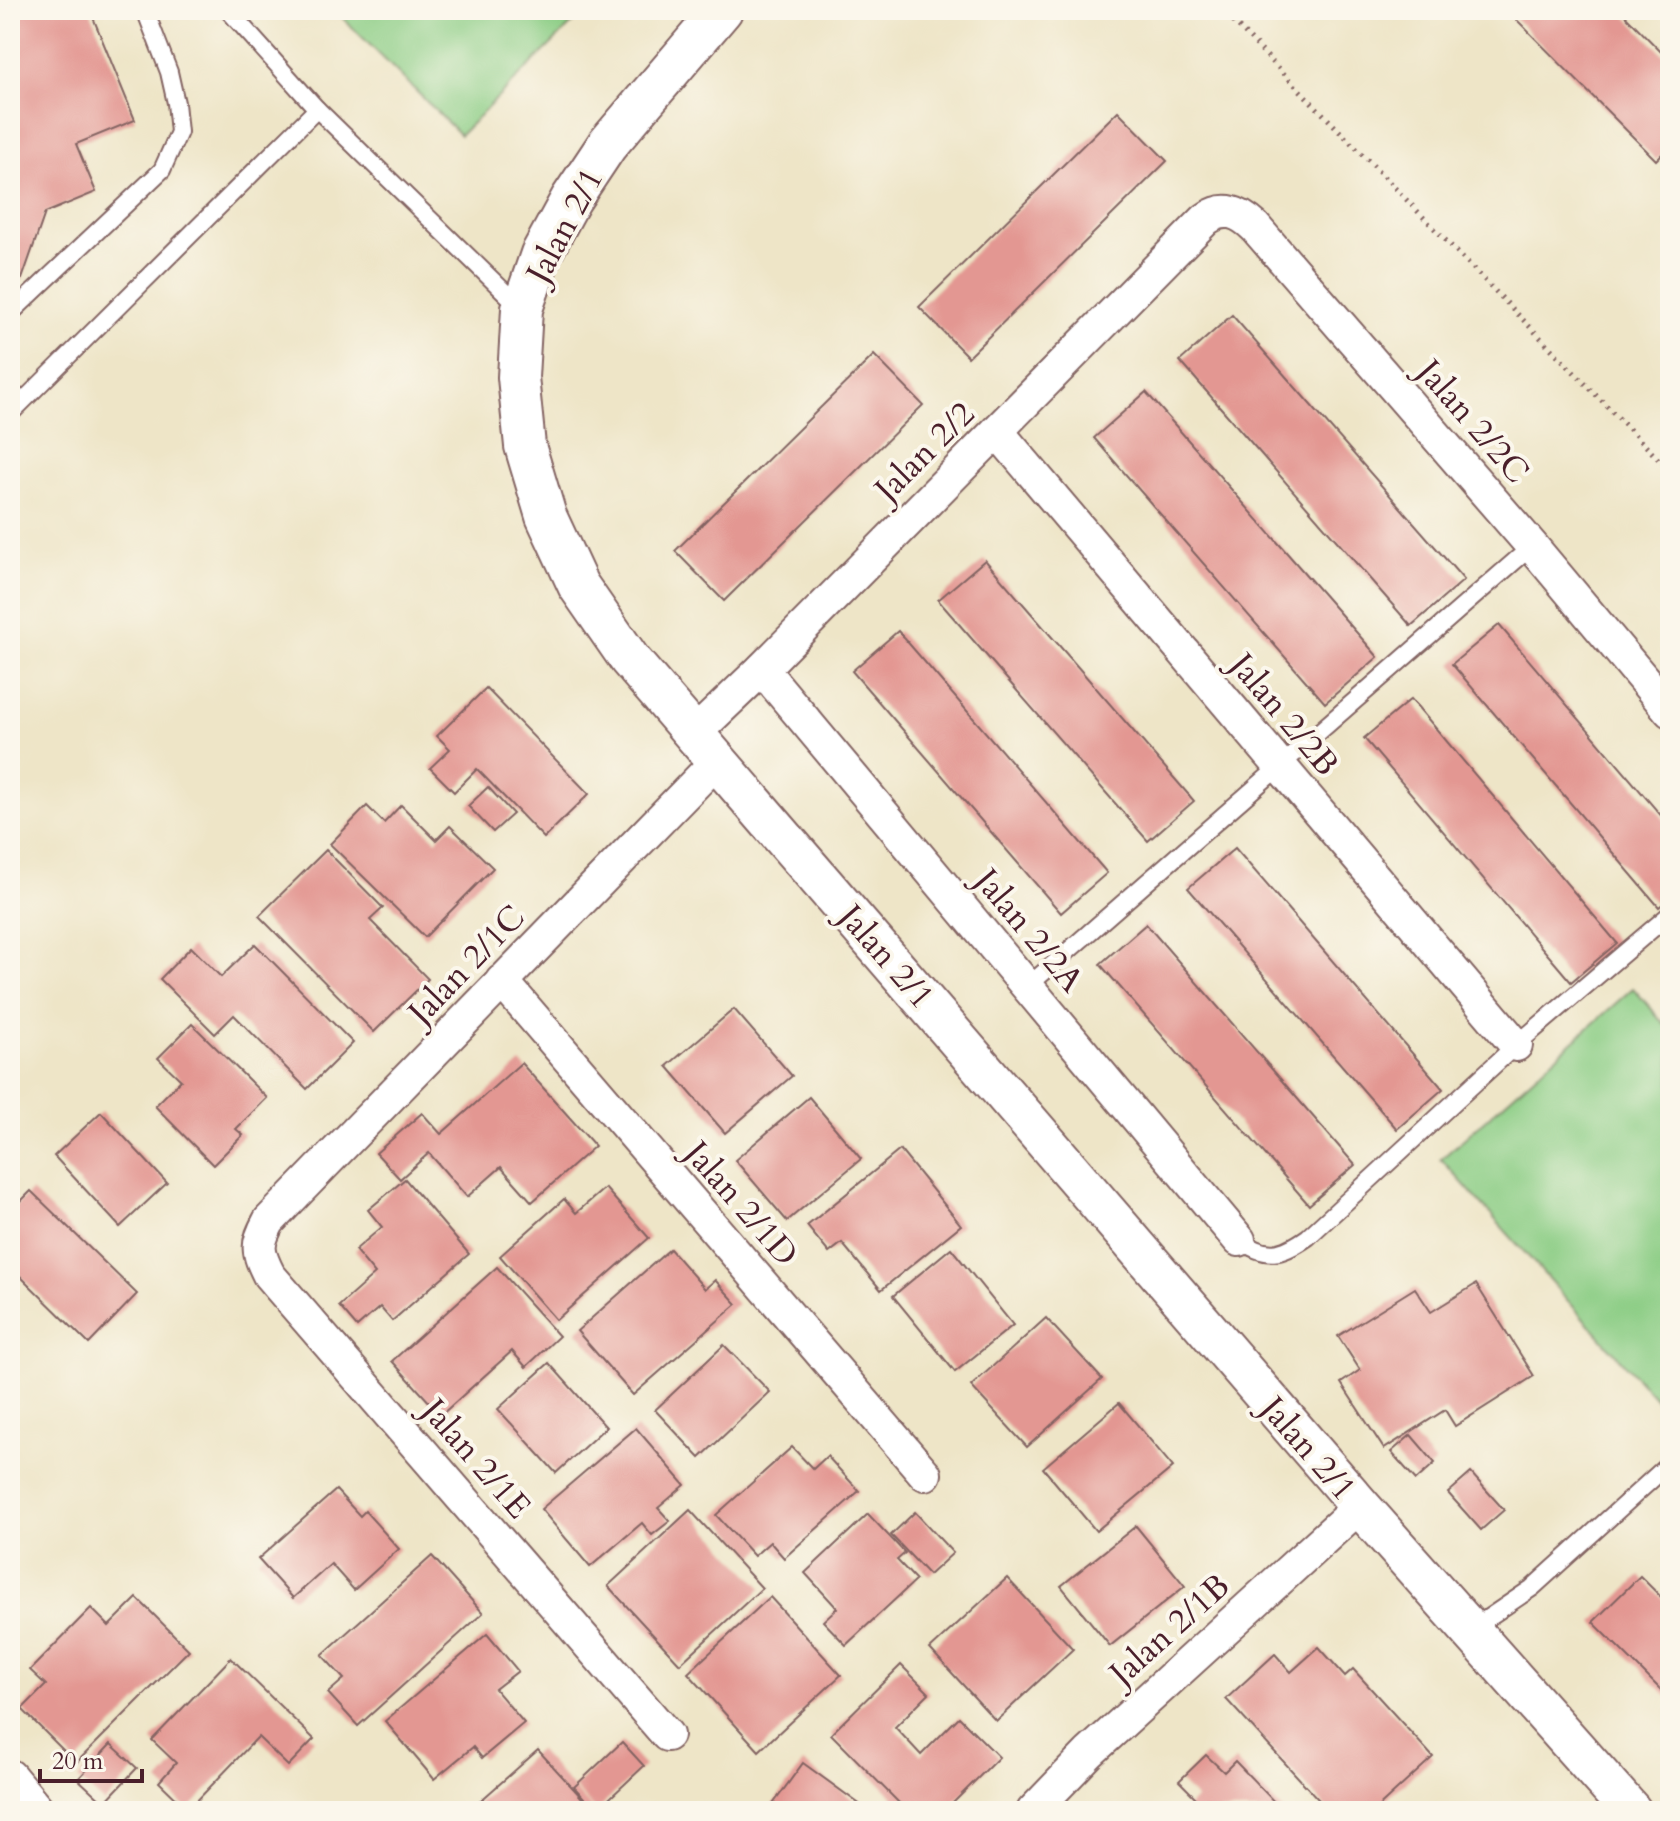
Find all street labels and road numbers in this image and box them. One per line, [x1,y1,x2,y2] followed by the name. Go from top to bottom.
[513,160,614,295] street label: Jalan 2/1
[1403,346,1540,493] street label: Jalan 2/2C
[861,392,985,515] street label: Jalan 2/2
[1216,640,1349,786] street label: Jalan 2/2B
[961,855,1095,1003] street label: Jalan 2/2A
[825,891,944,1018] street label: Jalan 2/1
[395,895,535,1038] street label: Jalan 2/1C
[671,1128,808,1276] street label: Jalan 2/1D
[1247,1383,1366,1510] street label: Jalan 2/1
[408,1385,541,1528] street label: Jalan 2/1E
[1096,1563,1240,1699] street label: Jalan 2/1B

